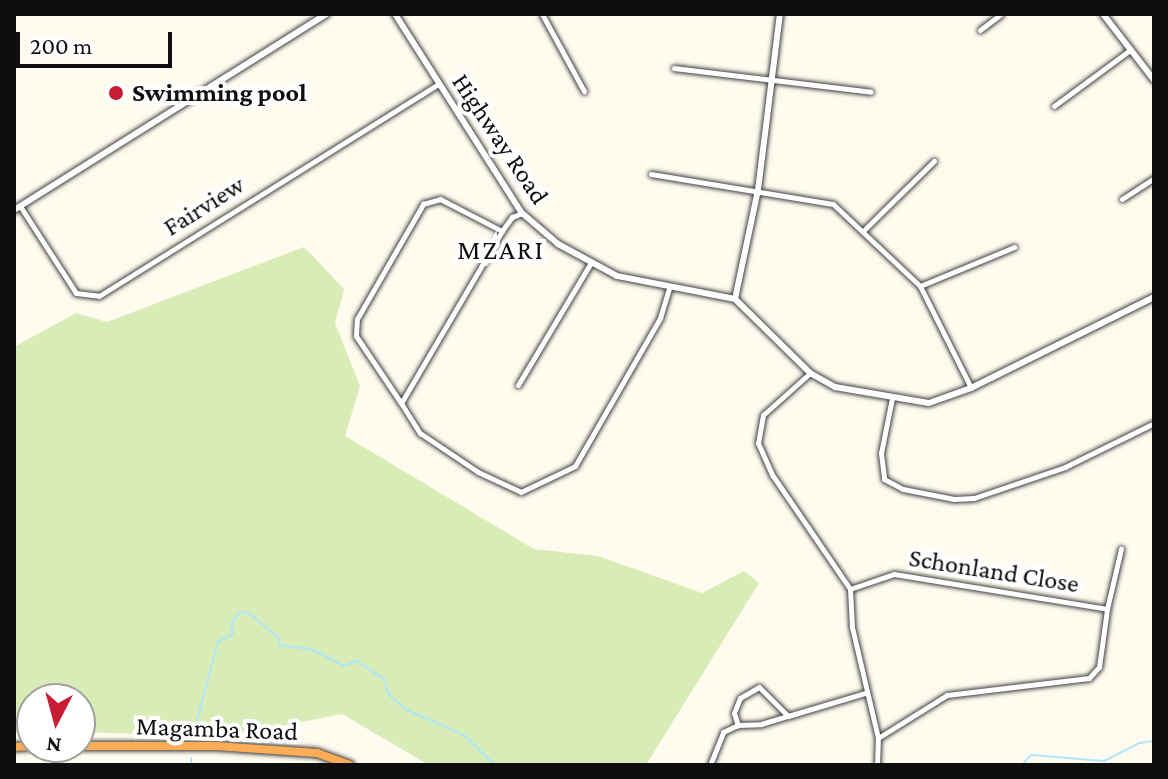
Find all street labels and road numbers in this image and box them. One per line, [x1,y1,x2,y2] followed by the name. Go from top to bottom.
[445,68,555,210] street label: Highway Road
[158,169,250,243] street label: Fairview
[907,542,1081,600] street label: Schonland Close
[136,711,298,747] street label: Magamba Road

